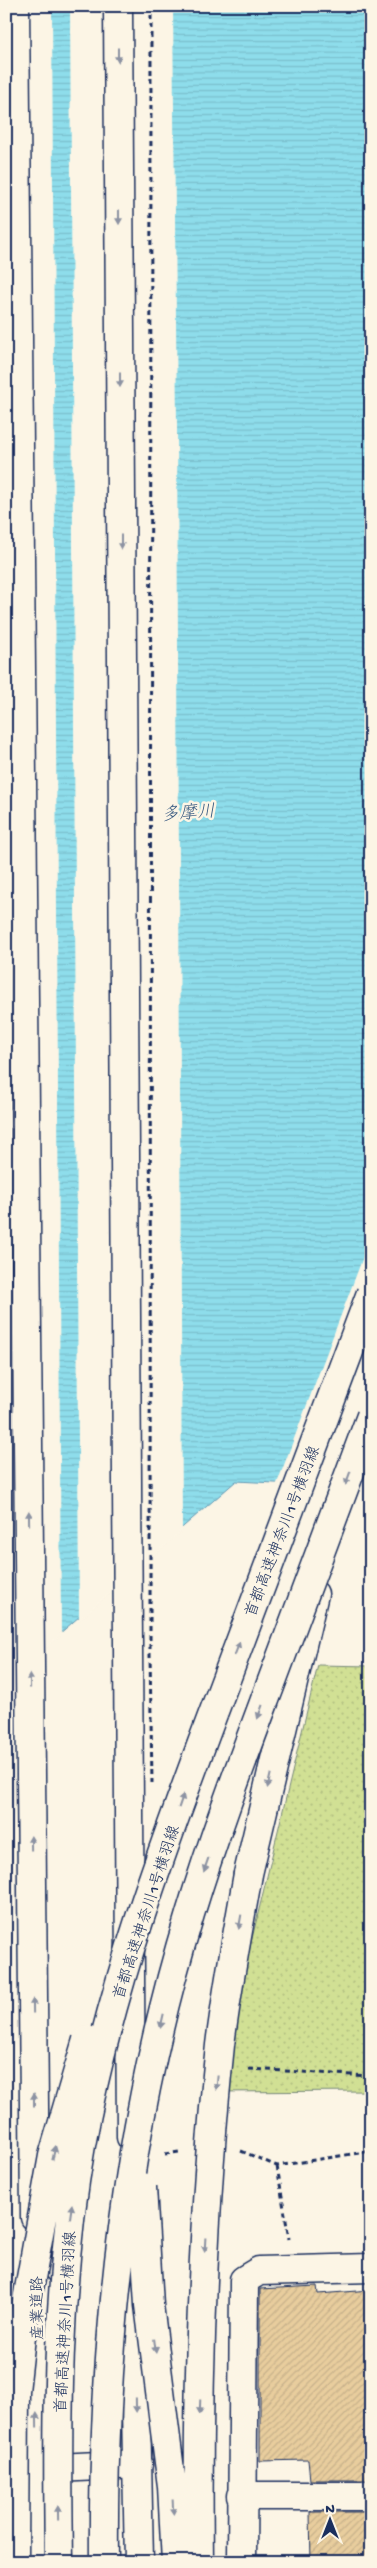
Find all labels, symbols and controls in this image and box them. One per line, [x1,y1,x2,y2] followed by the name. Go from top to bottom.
[114,47,122,63] one-way arrow
[115,210,123,226] one-way arrow
[116,372,124,388] one-way arrow
[117,535,125,551] one-way arrow
[160,801,216,827] water label: 多摩川
[241,1443,326,1621] street label: 首都高速神奈川1号横羽線
[344,1471,352,1486] one-way arrow
[24,1510,32,1526] one-way arrow
[233,1641,241,1656] one-way arrow
[26,1672,34,1688] one-way arrow
[256,1705,264,1719] one-way arrow
[265,1774,273,1789] one-way arrow
[177,1794,185,1809] one-way arrow
[109,1823,186,2003] street label: 首都高速神奈川1号横羽線
[27,1835,35,1851] one-way arrow
[202,1858,210,1873] one-way arrow
[235,1914,243,1930] one-way arrow
[29,1997,37,2013] one-way arrow
[158,2014,166,2029] one-way arrow
[213,2075,221,2091] one-way arrow
[30,2092,38,2108] one-way arrow
[50,2146,58,2161] one-way arrow
[67,2203,75,2219] one-way arrow
[51,2230,82,2414] street label: 首都高速神奈川1号横羽線
[201,2237,209,2253] one-way arrow
[28,2276,50,2340] street label: 産業道路
[151,2338,159,2354] one-way arrow
[133,2397,141,2413] one-way arrow
[195,2399,203,2415] one-way arrow
[33,2412,41,2428] one-way arrow
[304,2496,354,2546] north arrow
[169,2500,177,2516] one-way arrow
[325,2501,335,2518] text: N
[54,2505,62,2521] one-way arrow

